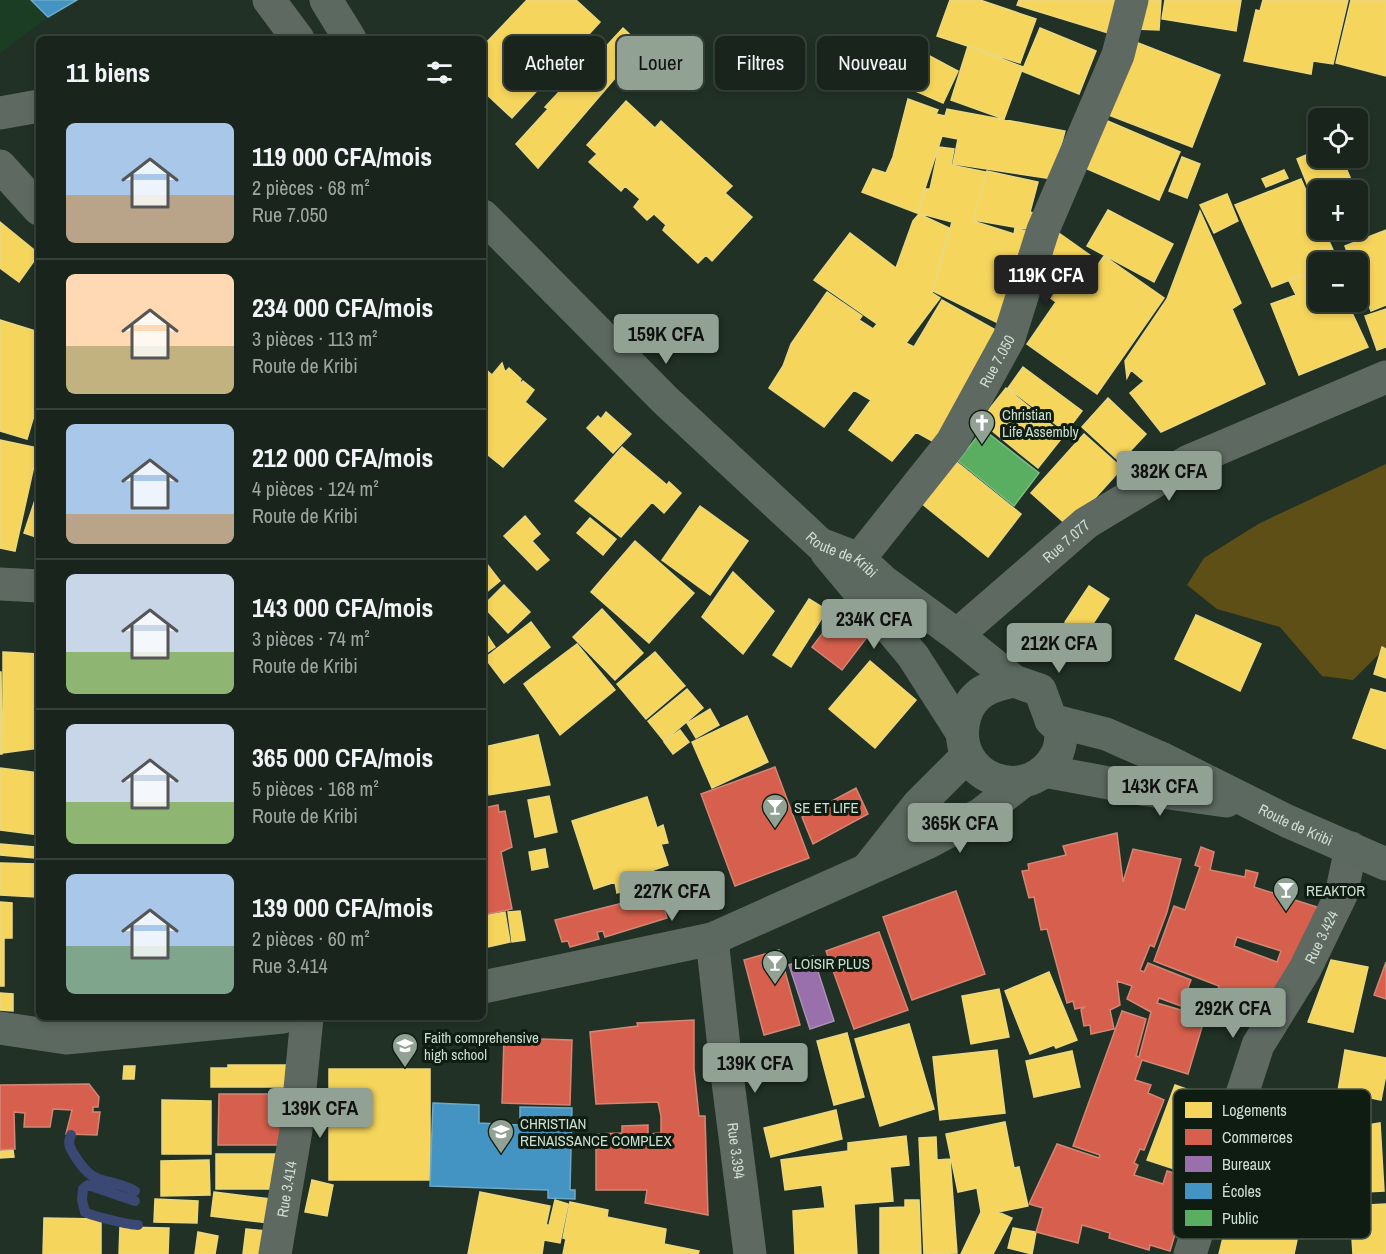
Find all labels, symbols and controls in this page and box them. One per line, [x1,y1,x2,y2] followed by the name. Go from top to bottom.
[504,36,605,90] chip: Acheter
[617,36,703,90] chip: Louer
[715,36,805,90] chip: Filtres
[817,36,928,90] chip: Nouveau
[66,55,150,90] text: 11 biens
[423,56,456,89] icon: filters
[1308,108,1368,312] map controls
[1308,108,1368,168] button: locate
[252,139,432,174] text: 119 000 CFA/mois
[114,147,186,219] icon: home
[252,174,370,201] text: 2 pièces · 68 m²
[1308,180,1368,240] button: +
[252,201,328,228] text: Rue 7.050
[1308,252,1368,312] button: −
[984,255,1108,306] pin: 119K CFA
[1008,261,1084,288] text: 119K CFA
[252,290,433,325] text: 234 000 CFA/mois
[114,298,186,370] icon: home
[604,314,728,365] pin: 159K CFA
[628,320,704,347] text: 159K CFA
[252,325,378,352] text: 3 pièces · 113 m²
[974,331,1019,391] street label: Rue 7.050
[252,352,358,379] text: Route de Kribi
[1002,404,1079,442] place label: Christian Life Assembly
[967,408,997,446] church icon: Christian Life Assembly
[252,440,433,475] text: 212 000 CFA/mois
[114,448,186,520] icon: home
[1107,451,1231,502] pin: 382K CFA
[1131,457,1207,484] text: 382K CFA
[252,475,379,502] text: 4 pièces · 124 m²
[252,502,358,529] text: Route de Kribi
[1037,514,1094,567] street label: Rue 7.077
[802,526,883,582] street label: Route de Kribi
[252,590,433,625] text: 143 000 CFA/mois
[114,598,186,670] icon: home
[812,599,936,650] pin: 234K CFA
[836,605,912,632] text: 234K CFA
[997,623,1121,674] pin: 212K CFA
[252,625,370,652] text: 3 pièces · 74 m²
[1021,629,1097,656] text: 212K CFA
[252,652,358,679] text: Route de Kribi
[252,740,433,775] text: 365 000 CFA/mois
[114,748,186,820] icon: home
[1098,766,1222,817] pin: 143K CFA
[1122,772,1198,799] text: 143K CFA
[252,775,379,802] text: 5 pièces · 168 m²
[760,792,790,830] bar icon: SE ET LIFE
[794,797,859,818] place label: SE ET LIFE
[1255,798,1336,850] street label: Route de Kribi
[252,802,358,829] text: Route de Kribi
[898,803,1022,854] pin: 365K CFA
[922,809,998,836] text: 365K CFA
[610,871,734,922] pin: 227K CFA
[1271,875,1301,913] bar icon: REAKTOR
[634,877,710,904] text: 227K CFA
[1306,880,1365,901] place label: REAKTOR
[252,890,433,925] text: 139 000 CFA/mois
[114,898,186,970] icon: home
[1299,906,1343,967] street label: Rue 3.424
[252,925,370,952] text: 2 pièces · 60 m²
[760,948,790,986] bar icon: LOISIR PLUS
[252,952,328,979] text: Rue 3.414
[794,953,870,974] place label: LOISIR PLUS
[1171,988,1295,1039] pin: 292K CFA
[1195,994,1271,1021] text: 292K CFA
[424,1027,539,1065] place label: Faith comprehensive high school
[390,1031,420,1069] school or university icon: Faith comprehensive high school
[693,1043,817,1094] pin: 139K CFA
[717,1049,793,1076] text: 139K CFA
[258,1088,382,1139] pin: 139K CFA
[1173,1089,1371,1239] legend
[282,1094,358,1121] text: 139K CFA
[1222,1099,1287,1121] text: Logements
[520,1113,673,1151] place label: CHRISTIAN RENAISSANCE COMPLEX
[486,1117,516,1155] school or university icon: CHRISTIAN RENAISSANCE COMPLEX
[723,1121,751,1180] street label: Rue 3.394
[1222,1126,1293,1148] text: Commerces
[1222,1153,1271,1175] text: Bureaux
[271,1159,301,1219] street label: Rue 3.414
[1222,1180,1261,1202] text: Écoles
[1222,1207,1259,1229] text: Public

